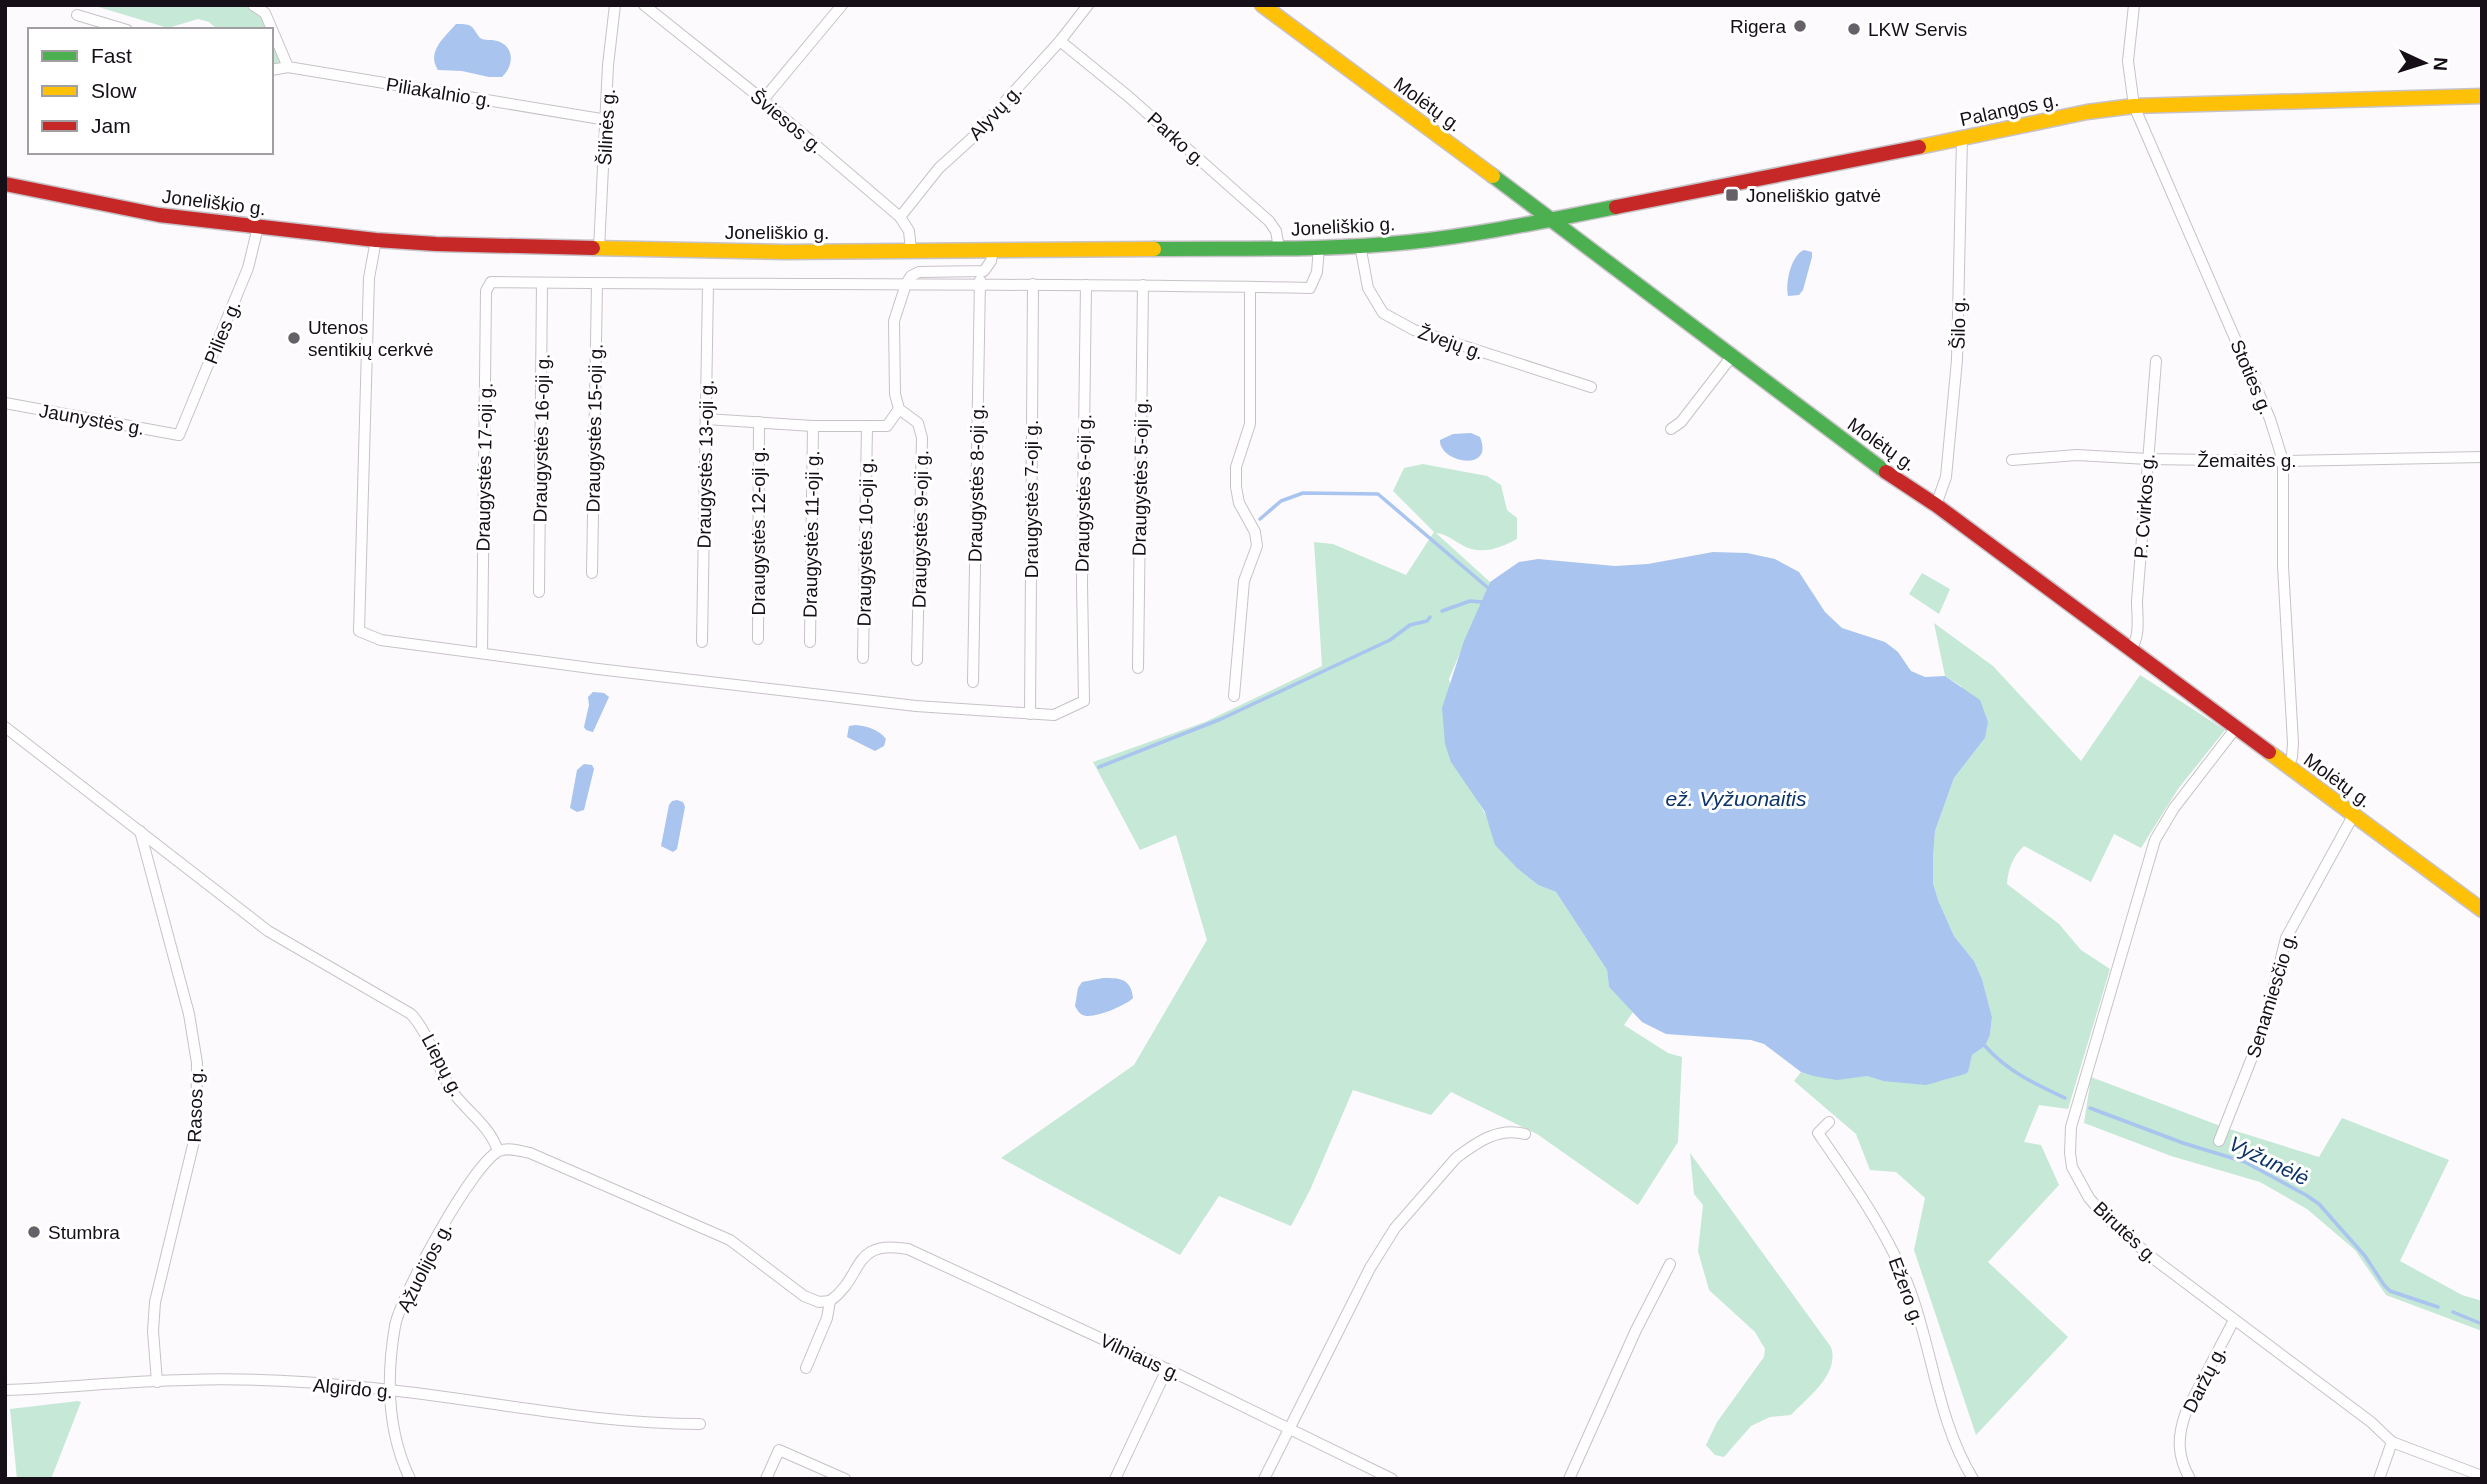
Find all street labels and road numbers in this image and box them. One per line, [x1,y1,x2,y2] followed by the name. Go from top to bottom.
[1390,73,1465,136] street label: Molėtų g.
[385,74,493,111] street label: Piliakalnio g.
[965,80,1026,144] street label: Alyvų g.
[746,85,827,158] street label: Šviesos g.
[594,88,619,166] street label: Šilinės g.
[1958,89,2060,130] street label: Palangos g.
[1143,108,1210,171] street label: Parko g.
[161,186,267,219] street label: Joneliškio g.
[1290,213,1396,240] street label: Joneliškio g.
[725,222,829,243] street label: Joneliškio g.
[1948,296,1969,350] street label: Šilo g.
[200,297,245,367] street label: Pilies g.
[1415,322,1486,363] street label: Žvejų g.
[2226,337,2277,418] street label: Stoties g.
[583,343,606,513] street label: Draugystės 15-oji g.
[530,353,553,523] street label: Draugystės 16-oji g.
[694,379,717,549] street label: Draugystės 13-oji g.
[473,382,496,552] street label: Draugystės 17-oji g.
[1129,398,1152,556] street label: Draugystės 5-oji g.
[38,400,146,439] street label: Jaunystės g.
[965,404,988,562] street label: Draugystės 8-oji g.
[1844,413,1920,475] street label: Molėtų g.
[1072,414,1095,572] street label: Draugystės 6-oji g.
[1021,420,1042,578] street label: Draugystės 7-oji g.
[748,447,769,615] street label: Draugystės 12-oji g.
[800,450,823,618] street label: Draugystės 11-oji g.
[909,450,932,608] street label: Draugystės 9-oji g.
[2197,450,2297,471] street label: Žemaitės g.
[2130,453,2159,559] street label: P. Cvirkos g.
[854,457,877,627] street label: Draugystės 10-oji g.
[2300,749,2375,812] street label: Molėtų g.
[2242,930,2301,1060] street label: Senamiesčio g.
[417,1030,468,1100] street label: Liepų g.
[184,1067,207,1143] street label: Rasos g.
[2089,1197,2162,1267] street label: Birutės g.
[393,1219,456,1315] street label: Ąžuolijos g.
[1885,1254,1928,1328] street label: Ežero g.
[1097,1329,1185,1385] street label: Vilniaus g.
[2179,1342,2230,1416] street label: Daržų g.
[312,1375,394,1402] street label: Algirdo g.

